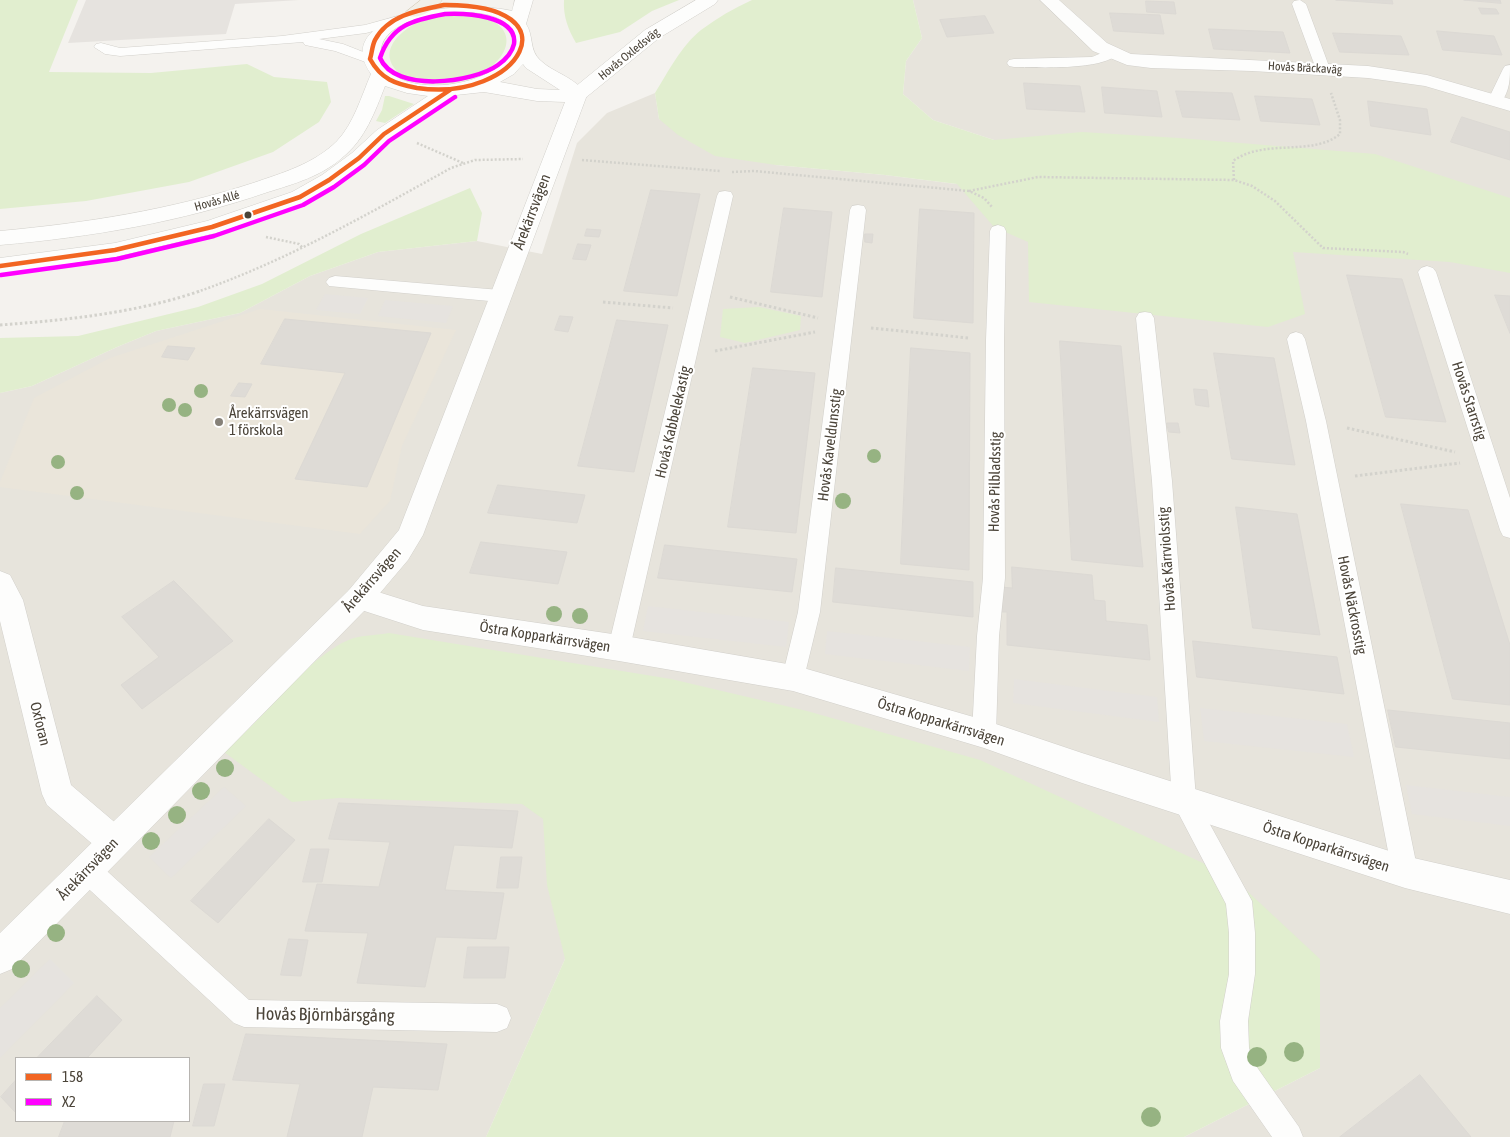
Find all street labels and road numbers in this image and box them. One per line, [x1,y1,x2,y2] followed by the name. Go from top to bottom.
[595,25,663,83] street label: Hovås Oxledsväg
[1268,59,1342,77] street label: Hovås Bräckaväg
[509,172,555,252] street label: Årekärrsvägen
[193,188,241,214] street label: Hovås Allé
[1448,359,1490,443] street label: Hovås Starrstig
[651,364,695,480] street label: Hovås Kabbelekastig
[814,388,846,502] street label: Hovås Kaveldunsstig
[985,432,1005,532] street label: Hovås Pilbladsstig
[1154,506,1180,612] street label: Hovås Kärrviolsstig
[339,544,405,616] street label: Årekärrsvägen
[1334,554,1370,656] street label: Hovås Näckrosstig
[478,618,612,656] street label: Östra Kopparkärrsvägen
[875,694,1007,750] street label: Östra Kopparkärrsvägen
[26,700,54,748] street label: Oxforan
[1260,818,1392,876] street label: Östra Kopparkärrsvägen
[54,834,122,904] street label: Årekärrsvägen
[255,1003,395,1027] street label: Hovås Björnbärsgång

